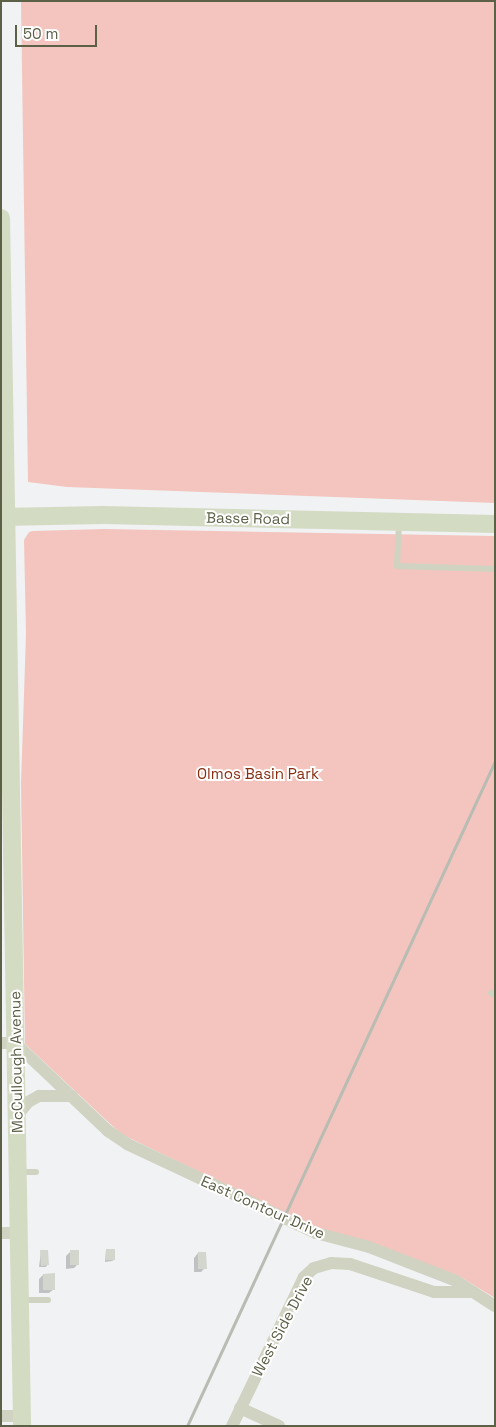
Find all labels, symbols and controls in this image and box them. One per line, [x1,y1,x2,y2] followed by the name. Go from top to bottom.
[18,15,100,47] scale bar
[23,24,58,43] text: 50 m
[206,508,290,528] street label: Basse Road
[197,765,319,783] park label: Olmos Basin Park
[6,991,26,1133] street label: McCullough Avenue
[198,1172,328,1242] street label: East Contour Drive
[248,1273,316,1379] street label: West Side Drive

